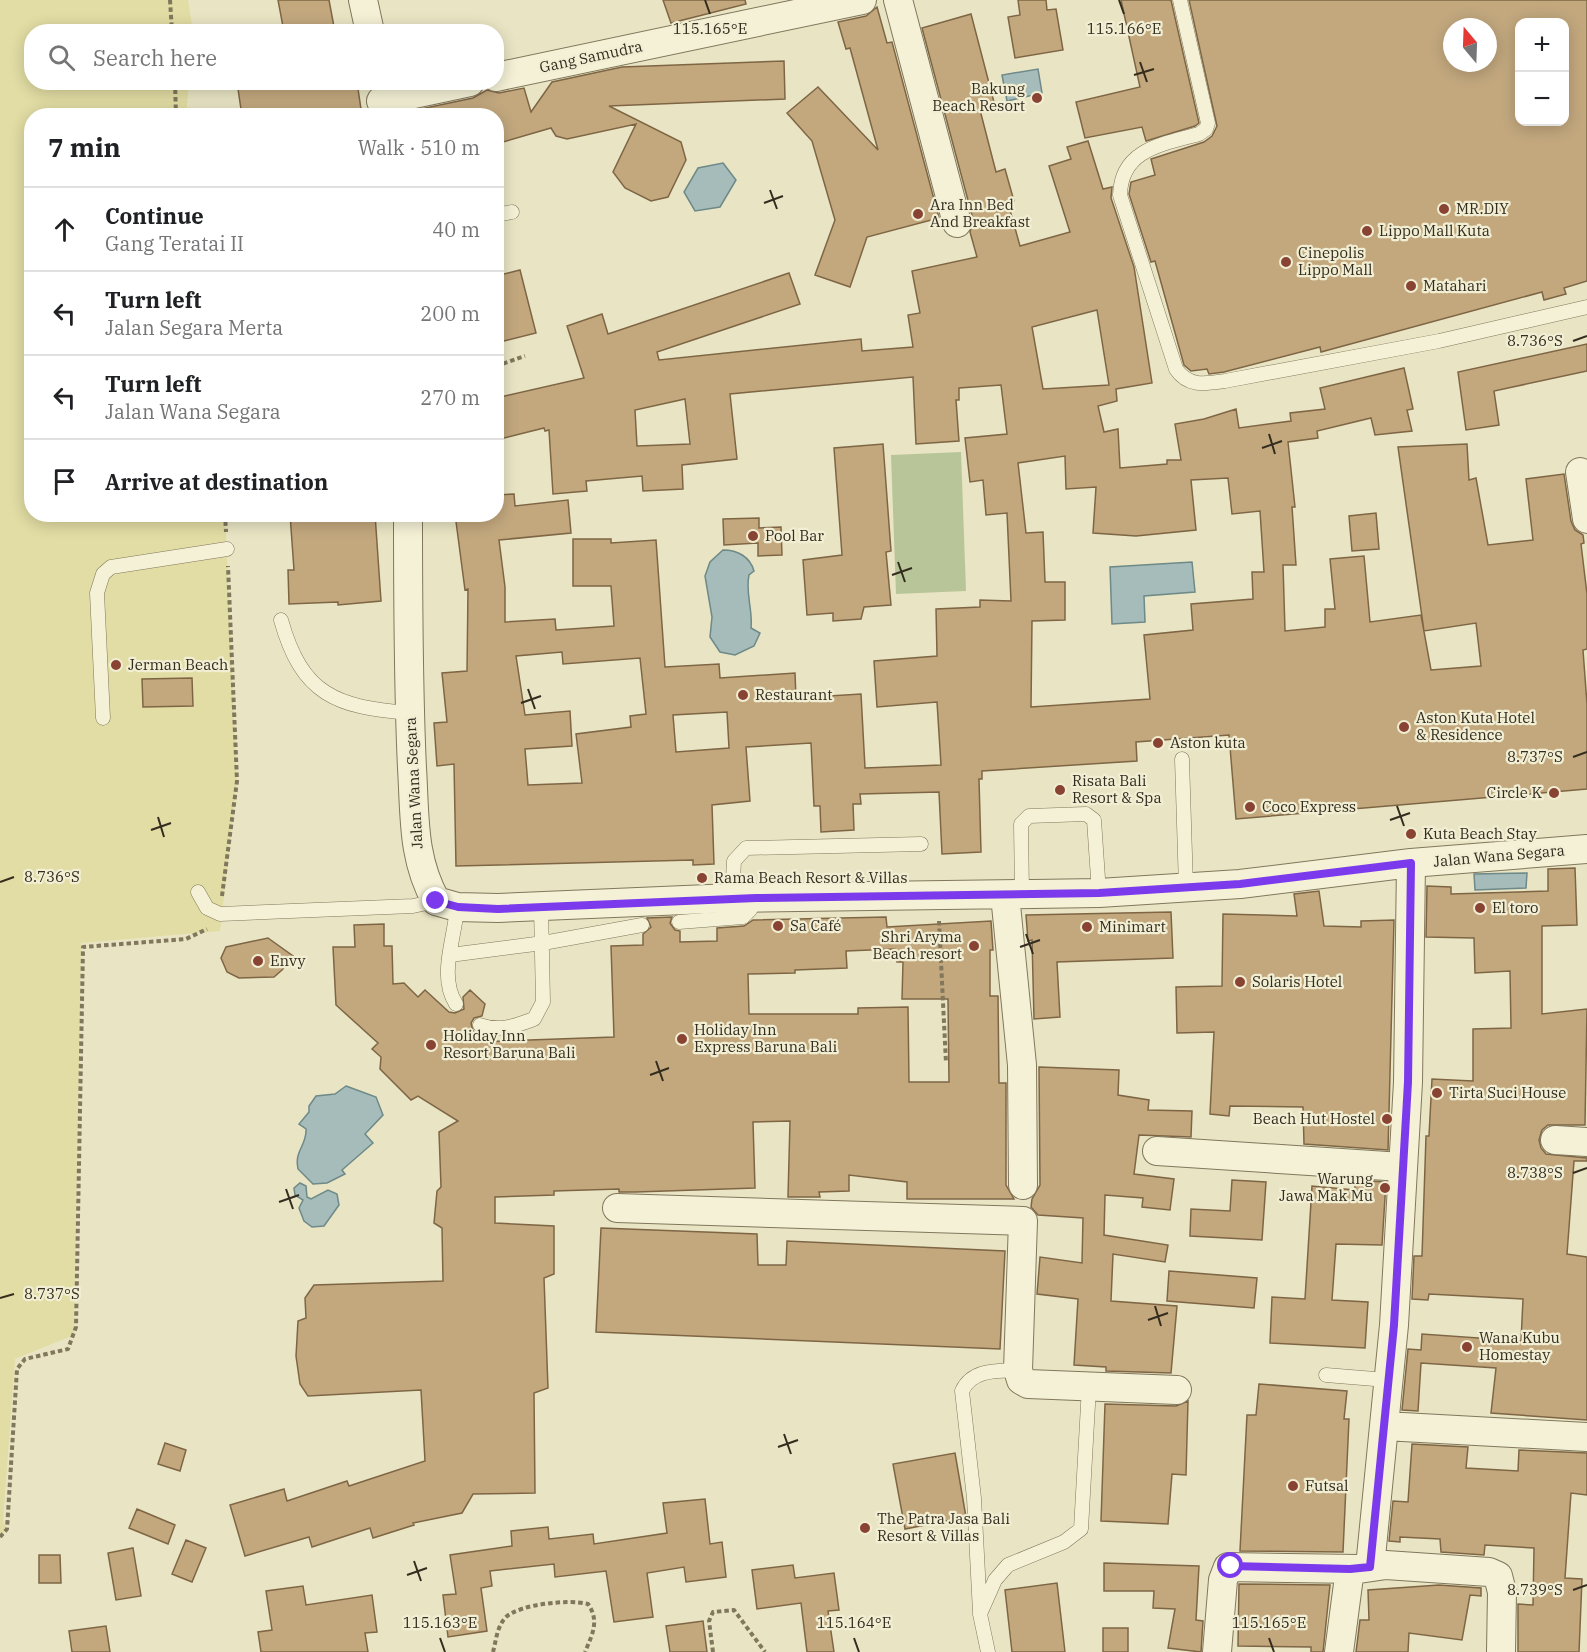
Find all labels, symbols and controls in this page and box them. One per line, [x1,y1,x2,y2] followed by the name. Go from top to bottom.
[1443,18,1497,72] north arrow
[1515,18,1569,126] map controls
[1515,18,1569,72] button: +
[673,19,747,38] text: 115.165°E
[1087,19,1161,38] text: 115.166°E
[24,24,504,90] search box
[538,36,644,77] street label: Gang Samudra
[45,41,78,74] icon: search
[93,43,217,72] text: Search here
[1515,72,1569,126] button: −
[932,79,1025,115] place label: Bakung Beach Resort
[1030,91,1044,105] marker: Bakung Beach Resort
[48,130,121,164] text: 7 min
[358,134,480,161] text: Walk · 510 m
[930,195,1030,231] place label: Ara Inn Bed And Breakfast
[1456,199,1509,218] place label: MR.DIY
[105,201,204,230] text: Continue
[1437,202,1451,216] marker: MR.DIY
[911,207,925,221] marker: Ara Inn Bed And Breakfast
[48,213,81,246] icon: ahead
[432,216,480,243] text: 40 m
[1379,221,1490,240] place label: Lippo Mall Kuta
[1360,224,1374,238] marker: Lippo Mall Kuta
[105,230,244,257] text: Gang Teratai II
[1298,243,1372,279] place label: Cinepolis Lippo Mall
[1279,255,1293,269] marker: Cinepolis Lippo Mall
[1423,276,1487,295] place label: Matahari
[1404,279,1418,293] marker: Matahari
[105,285,201,314] text: Turn left
[48,297,81,330] icon: left
[420,300,480,327] text: 200 m
[105,314,283,341] text: Jalan Segara Merta
[1507,331,1563,350] text: 8.736°S
[105,369,201,398] text: Turn left
[48,381,81,414] icon: left
[420,384,480,411] text: 270 m
[105,398,281,425] text: Jalan Wana Segara
[48,465,81,498] icon: arrive
[105,467,328,496] text: Arrive at destination
[765,526,824,545] place label: Pool Bar
[746,529,760,543] marker: Pool Bar
[128,655,228,674] place label: Jerman Beach
[109,658,123,672] marker: Jerman Beach
[755,685,833,704] place label: Restaurant
[736,688,750,702] marker: Restaurant
[1416,708,1535,744] place label: Aston Kuta Hotel & Residence
[401,717,426,849] street label: Jalan Wana Segara
[1397,720,1411,734] marker: Aston Kuta Hotel & Residence
[1170,733,1246,752] place label: Aston kuta
[1151,736,1165,750] marker: Aston kuta
[1507,747,1563,766] text: 8.737°S
[1072,771,1162,807] place label: Risata Bali Resort & Spa
[1053,783,1067,797] marker: Risata Bali Resort & Spa
[1487,783,1542,802] place label: Circle K
[1547,786,1561,800] marker: Circle K
[1262,797,1356,816] place label: Coco Express
[1243,800,1257,814] marker: Coco Express
[1423,824,1537,843] place label: Kuta Beach Stay
[1404,827,1418,841] marker: Kuta Beach Stay
[1432,840,1565,871] street label: Jalan Wana Segara
[24,867,80,886] text: 8.736°S
[714,868,908,887] place label: Rama Beach Resort & Villas
[695,871,709,885] marker: Rama Beach Resort & Villas
[422,887,448,913] route end
[1492,898,1538,917] place label: El toro
[1473,901,1487,915] marker: El toro
[790,916,841,935] place label: Sa Café
[1099,917,1166,936] place label: Minimart
[771,919,785,933] marker: Sa Café
[1080,920,1094,934] marker: Minimart
[872,927,962,963] place label: Shri Aryma Beach resort
[967,939,981,953] marker: Shri Aryma Beach resort
[270,951,305,970] place label: Envy
[251,954,265,968] marker: Envy
[1252,972,1342,991] place label: Solaris Hotel
[1233,975,1247,989] marker: Solaris Hotel
[694,1020,837,1056] place label: Holiday Inn Express Baruna Bali
[443,1026,576,1062] place label: Holiday Inn Resort Baruna Bali
[675,1032,689,1046] marker: Holiday Inn Express Baruna Bali
[424,1038,438,1052] marker: Holiday Inn Resort Baruna Bali
[1449,1083,1566,1102] place label: Tirta Suci House
[1430,1086,1444,1100] marker: Tirta Suci House
[1253,1109,1375,1128] place label: Beach Hut Hostel
[1380,1112,1394,1126] marker: Beach Hut Hostel
[1507,1163,1563,1182] text: 8.738°S
[1279,1169,1373,1205] place label: Warung Jawa Mak Mu
[1378,1181,1392,1195] marker: Warung Jawa Mak Mu
[24,1284,80,1303] text: 8.737°S
[1479,1328,1560,1364] place label: Wana Kubu Homestay
[1460,1340,1474,1354] marker: Wana Kubu Homestay
[1305,1476,1349,1495] place label: Futsal
[1286,1479,1300,1493] marker: Futsal
[877,1509,1010,1545] place label: The Patra Jasa Bali Resort & Villas
[858,1521,872,1535] marker: The Patra Jasa Bali Resort & Villas
[1217,1552,1243,1578] route start
[1507,1580,1563,1599] text: 8.739°S
[403,1613,477,1632] text: 115.163°E
[817,1613,891,1632] text: 115.164°E
[1232,1613,1306,1632] text: 115.165°E

